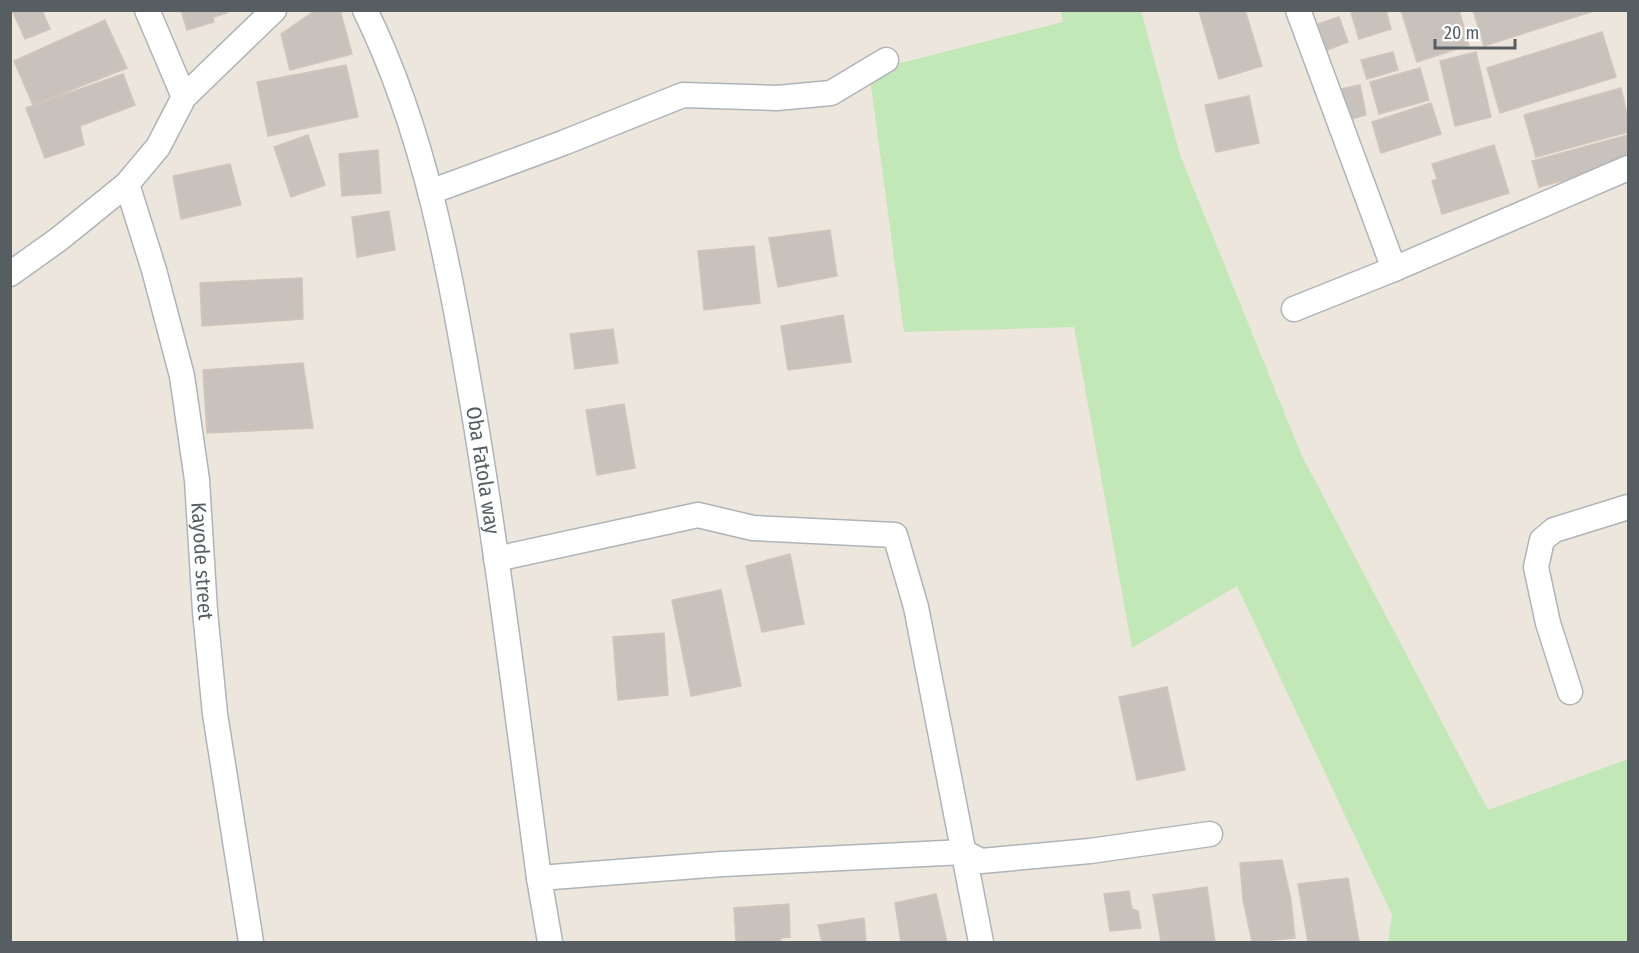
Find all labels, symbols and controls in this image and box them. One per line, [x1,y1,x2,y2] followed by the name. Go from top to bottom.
[1435,12,1514,50] scale bar
[1444,22,1479,44] text: 20 m
[460,405,506,536] street label: Oba Fatola way
[185,501,219,621] street label: Kayode street

